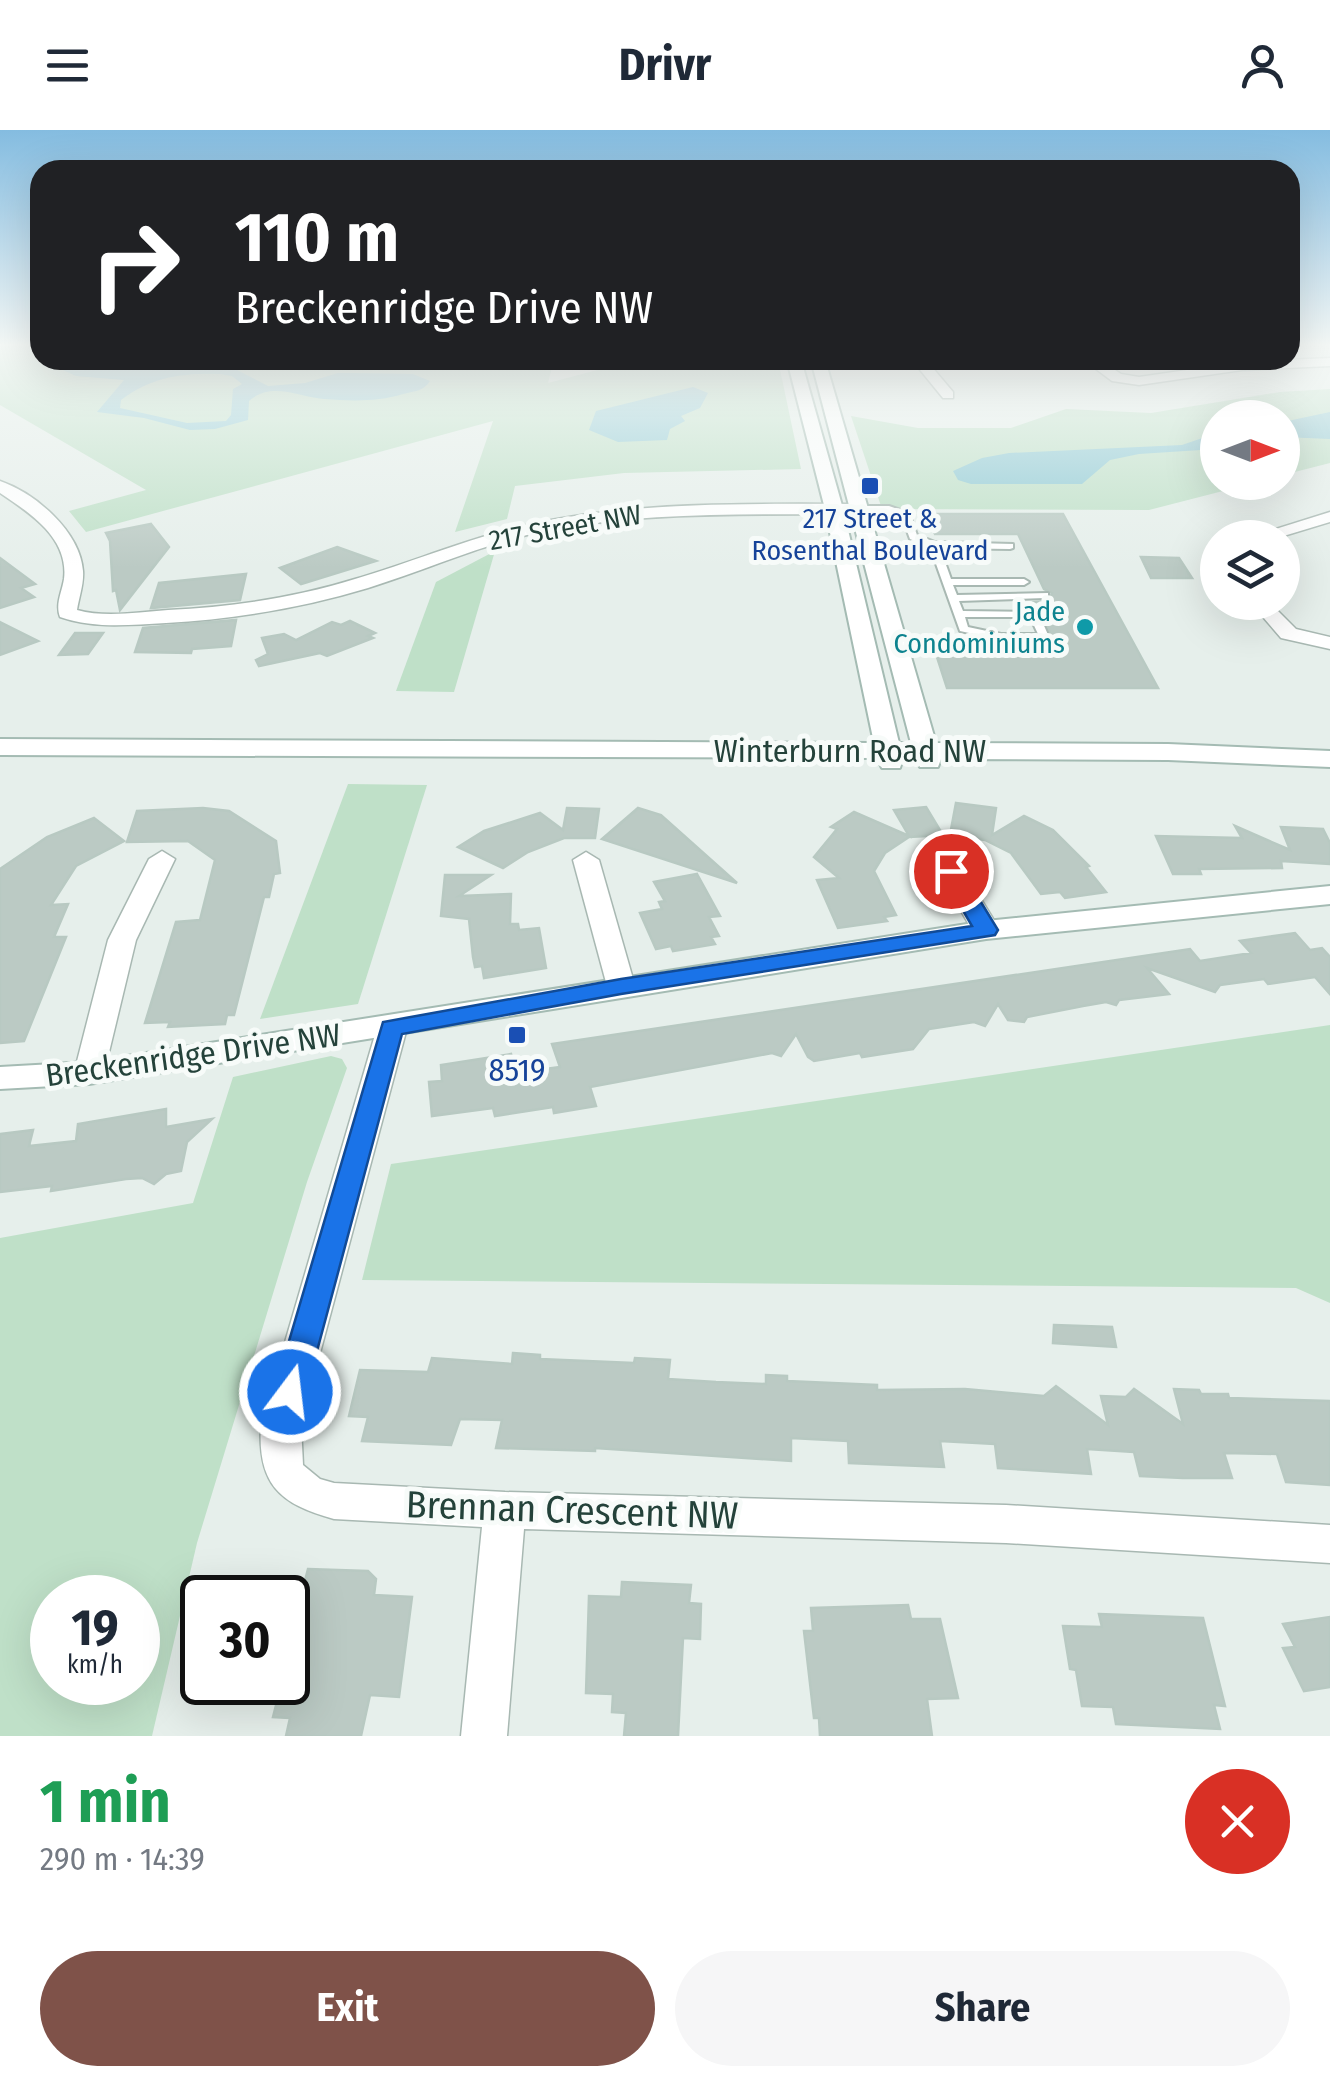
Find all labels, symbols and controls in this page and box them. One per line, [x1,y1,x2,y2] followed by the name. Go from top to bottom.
[40,38,95,93] icon: menu
[619,38,711,92] text: Drivr
[1235,38,1290,93] icon: person
[235,196,399,280] text: 110 m
[70,200,200,330] icon: right
[235,281,653,335] text: Breckenridge Drive NW
[1200,400,1300,500] north arrow
[1200,400,1300,620] map controls
[859,475,881,497] marker: 217 Street & Rosenthal Boulevard
[486,498,644,557] street label: 217 Street NW
[752,502,988,567] place label: 217 Street & Rosenthal Boulevard
[1200,520,1300,620] button: layers
[894,595,1065,660] place label: Jade Condominiums
[1074,616,1096,638] marker: Jade Condominiums
[714,732,986,770] street label: Winterburn Road NW
[909,829,994,914] pin
[924,844,979,899] icon: arrive
[43,1015,343,1095] street label: Breckenridge Drive NW
[506,1024,528,1046] marker: 8519
[488,1051,546,1089] place label: 8519
[238,1340,342,1444] position arrow
[405,1481,739,1539] street label: Brennan Crescent NW
[180,1575,310,1705] speed limit sign: 30
[71,1598,118,1658] text: 19
[67,1650,123,1680] text: km/h
[40,1766,171,1838] text: 1 min
[1185,1769,1290,1874] button: close
[40,1840,205,1878] text: 290 m · 14:39
[40,1951,655,2066] button: Exit
[675,1951,1290,2066] button: Share

